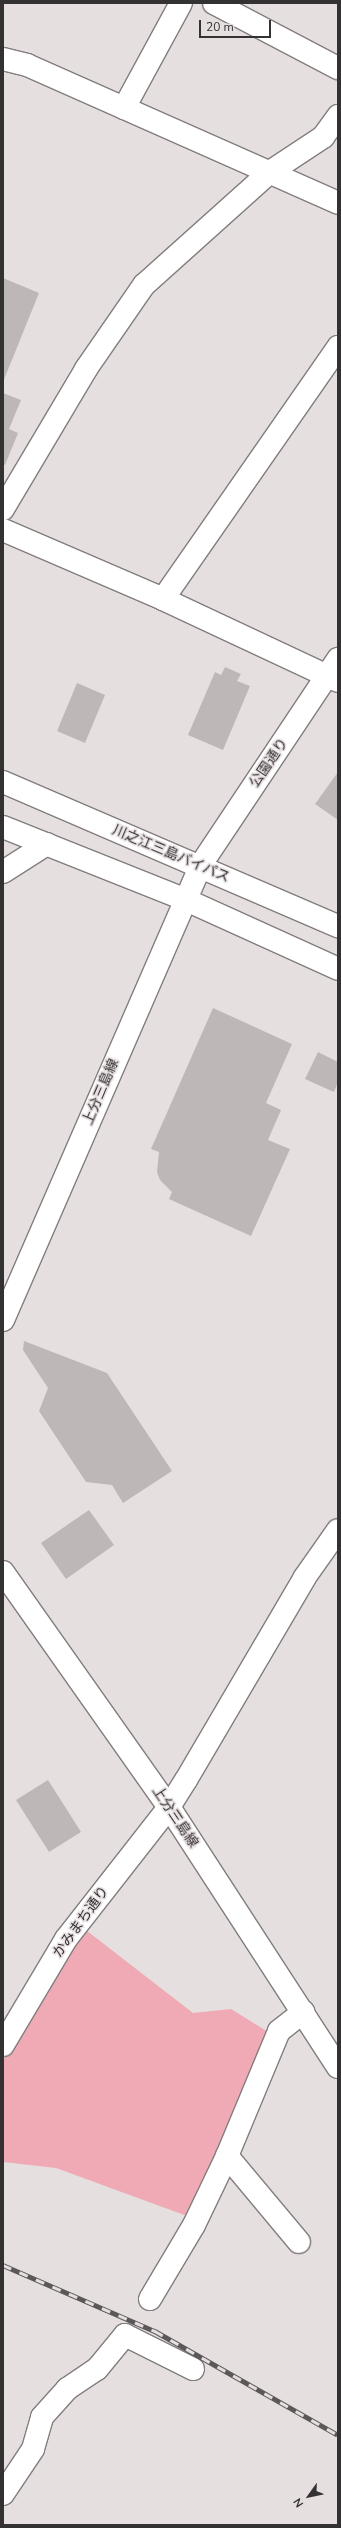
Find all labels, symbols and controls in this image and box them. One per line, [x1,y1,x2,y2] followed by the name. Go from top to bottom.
[201,12,273,38] scale bar
[206,19,234,35] text: 20 m
[246,735,292,791] street label: 公園通り
[110,822,232,886] street label: 川之江三島バイパス
[80,1057,122,1127] street label: 上分三島線
[148,1783,202,1851] street label: 上分三島線
[50,1883,112,1961] street label: かみまち通り
[289,2476,329,2516] north arrow
[290,2495,307,2510] text: N

